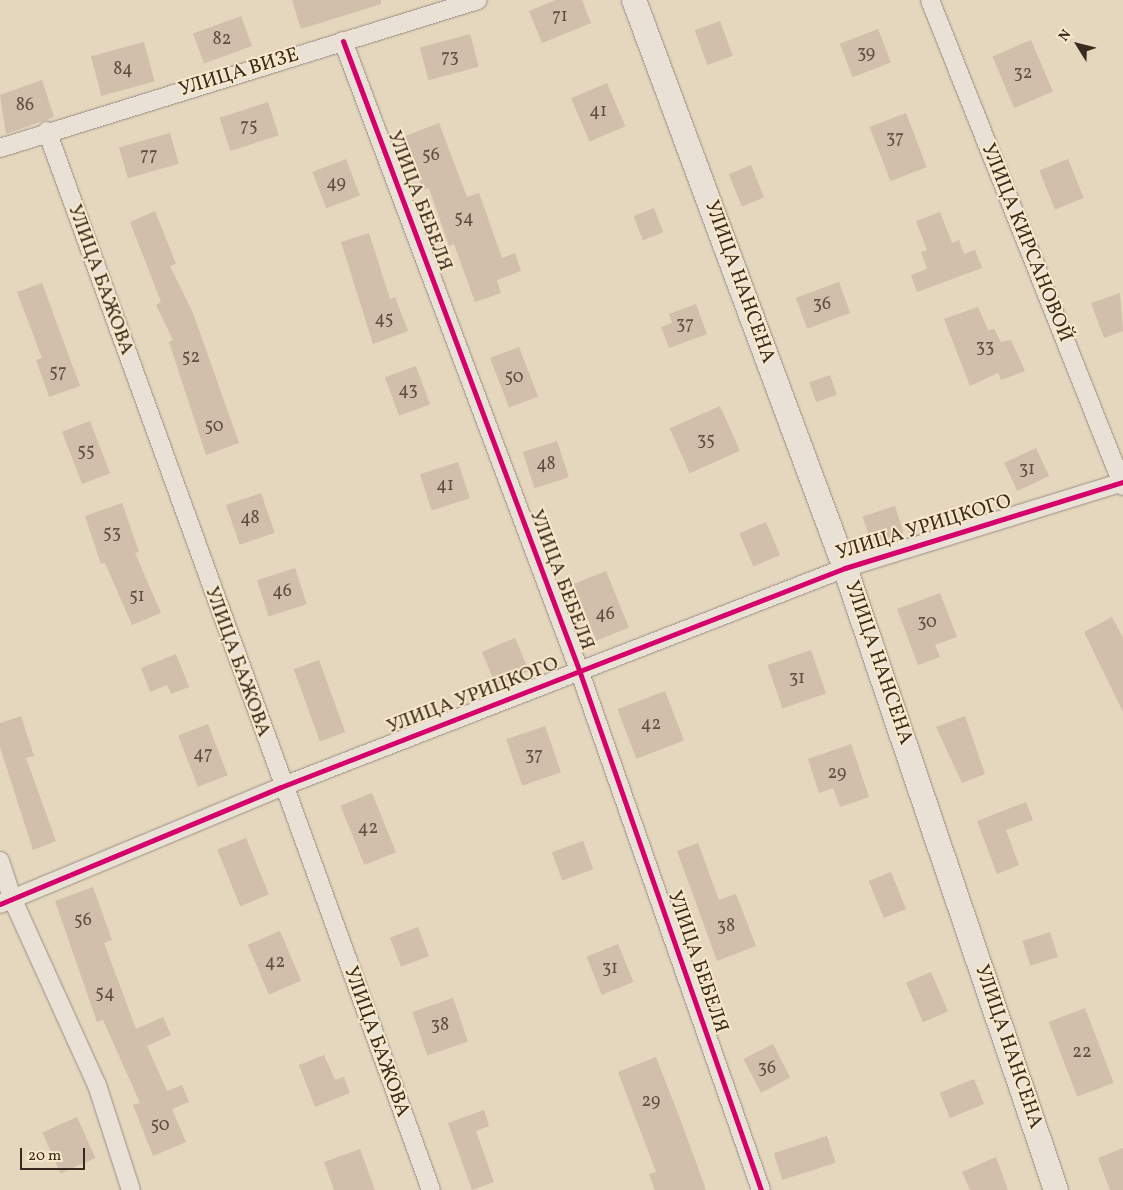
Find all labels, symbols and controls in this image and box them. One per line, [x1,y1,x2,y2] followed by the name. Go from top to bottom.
[552,6,568,28] house number: 71
[1053,20,1103,70] north arrow
[1055,26,1076,46] text: N
[213,29,231,51] house number: 82
[176,43,302,103] street label: УЛИЦА ВИЗЕ
[857,43,875,65] house number: 39
[441,47,459,69] house number: 73
[113,59,133,81] house number: 84
[1014,63,1032,85] house number: 32
[16,95,34,117] house number: 86
[589,101,607,123] house number: 41
[240,116,258,138] house number: 75
[381,127,457,275] street label: УЛИЦА БЕБЕЛЯ
[886,128,904,150] house number: 37
[975,140,1077,346] street label: УЛИЦА КИРСАНОВОЙ
[140,145,158,167] house number: 77
[422,145,440,167] house number: 56
[326,173,346,195] house number: 49
[698,197,780,367] street label: УЛИЦА НАНСЕНА
[62,201,138,359] street label: УЛИЦА БАЖОВА
[454,208,474,230] house number: 54
[813,294,831,316] house number: 36
[375,309,393,331] house number: 45
[676,314,694,336] house number: 37
[976,337,994,359] house number: 33
[182,347,200,369] house number: 52
[49,362,67,384] house number: 57
[504,367,524,389] house number: 50
[398,380,418,402] house number: 43
[204,416,224,438] house number: 50
[697,430,715,452] house number: 35
[77,441,95,463] house number: 55
[536,454,556,476] house number: 48
[1019,459,1035,481] house number: 31
[436,475,454,497] house number: 41
[834,490,1014,566] street label: УЛИЦА УРИЦКОГО
[523,506,599,654] street label: УЛИЦА БЕБЕЛЯ
[240,508,260,530] house number: 48
[103,523,121,545] house number: 53
[839,578,917,748] street label: УЛИЦА НАНСЕНА
[272,581,292,603] house number: 46
[199,583,275,741] street label: УЛИЦА БАЖОВА
[129,586,145,608] house number: 51
[595,604,615,626] house number: 46
[917,612,937,634] house number: 30
[384,652,562,740] street label: УЛИЦА УРИЦКОГО
[789,668,805,690] house number: 31
[641,714,661,736] house number: 42
[193,744,213,766] house number: 47
[525,745,543,767] house number: 37
[828,763,846,785] house number: 29
[358,818,378,840] house number: 42
[662,888,732,1036] street label: УЛИЦА БЕБЕЛЯ
[74,910,92,932] house number: 56
[717,916,735,938] house number: 38
[265,952,285,974] house number: 42
[602,958,618,980] house number: 31
[969,962,1047,1132] street label: УЛИЦА НАНСЕНА
[338,963,414,1121] street label: УЛИЦА БАЖОВА
[95,983,115,1005] house number: 54
[431,1015,449,1037] house number: 38
[1072,1042,1092,1064] house number: 22
[758,1058,776,1080] house number: 36
[642,1091,660,1113] house number: 29
[150,1115,170,1137] house number: 50
[22,1138,88,1170] scale bar
[28,1146,61,1167] text: 20 m

